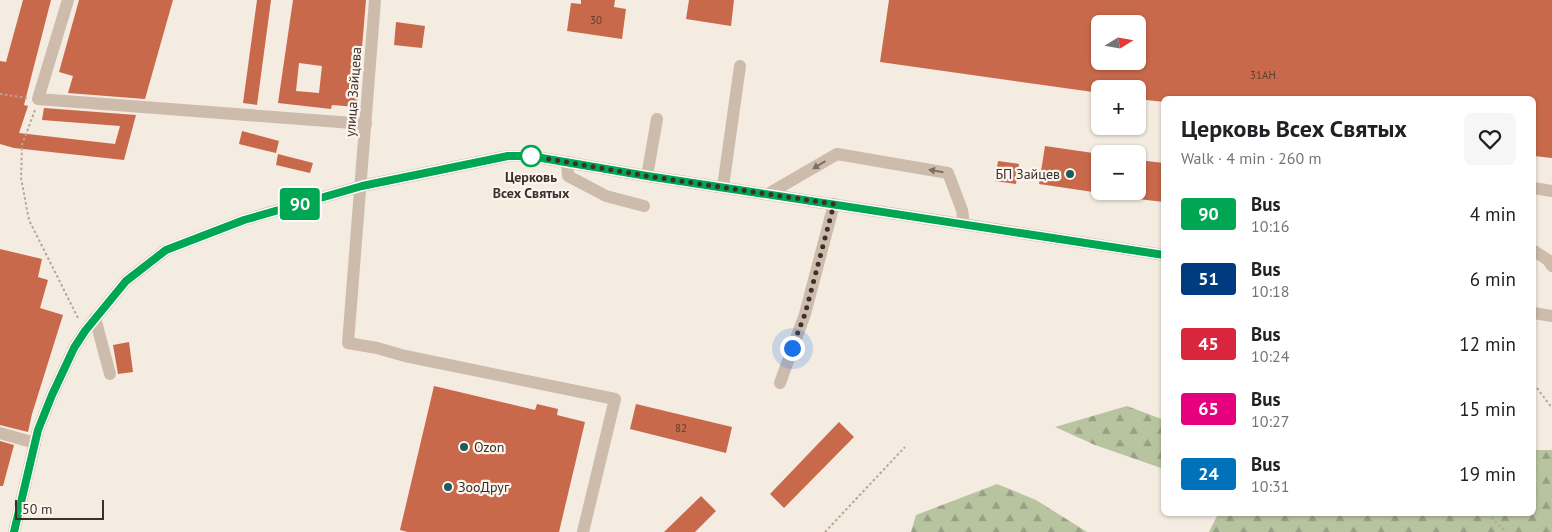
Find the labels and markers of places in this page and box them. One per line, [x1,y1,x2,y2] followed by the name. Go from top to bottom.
[520,145,542,167] marker: Церковь Всех Святых
[995,165,1060,183] place label: БП Зайцев
[493,168,570,202] place label: Церковь Всех Святых
[1064,168,1076,180] marker: БП Зайцев
[474,438,504,456] place label: Ozon
[458,441,470,453] marker: Ozon
[458,478,510,496] place label: ЗооДруг
[442,481,454,493] marker: ЗооДруг

